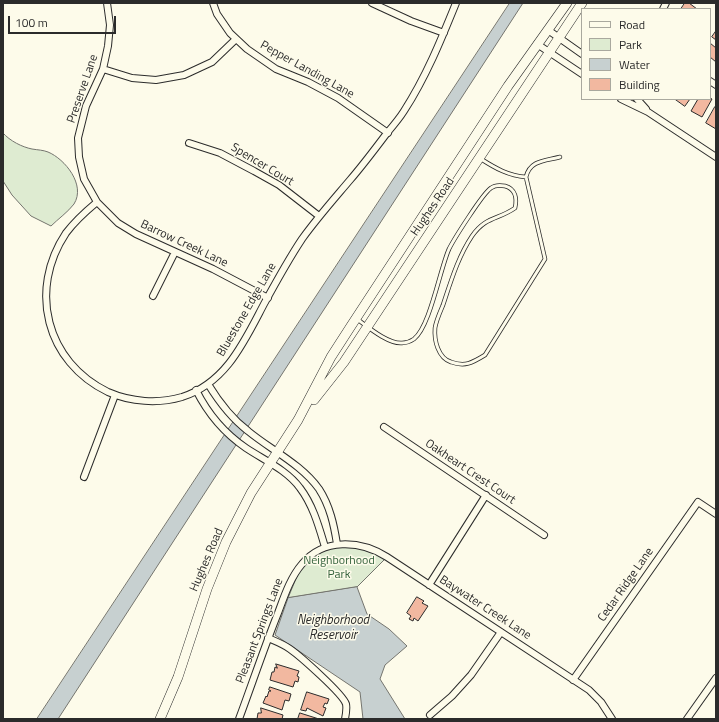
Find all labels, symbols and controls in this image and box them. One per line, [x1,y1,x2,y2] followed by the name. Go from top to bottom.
[10,8,118,34] scale bar
[581,8,711,100] legend
[15,13,48,32] text: 100 m
[619,15,645,34] text: Road
[619,35,642,54] text: Park
[257,38,357,102] street label: Pepper Landing Lane
[65,53,101,125] street label: Preserve Lane
[619,55,650,74] text: Water
[619,75,660,94] text: Building
[228,141,296,189] street label: Spencer Court
[408,175,458,239] street label: Hughes Road
[138,217,230,271] street label: Barrow Creek Lane
[214,261,280,359] street label: Bluestone Edge Lane
[422,436,518,508] street label: Oakheart Crest Court
[187,526,227,594] street label: Hughes Road
[595,545,657,625] street label: Cedar Ridge Lane
[303,554,375,582] park label: Neighborhood Park
[436,573,534,643] street label: Baywater Creek Lane
[233,576,287,686] street label: Pleasant Springs Lane
[297,613,369,644] water label: Neighborhood Reservoir

